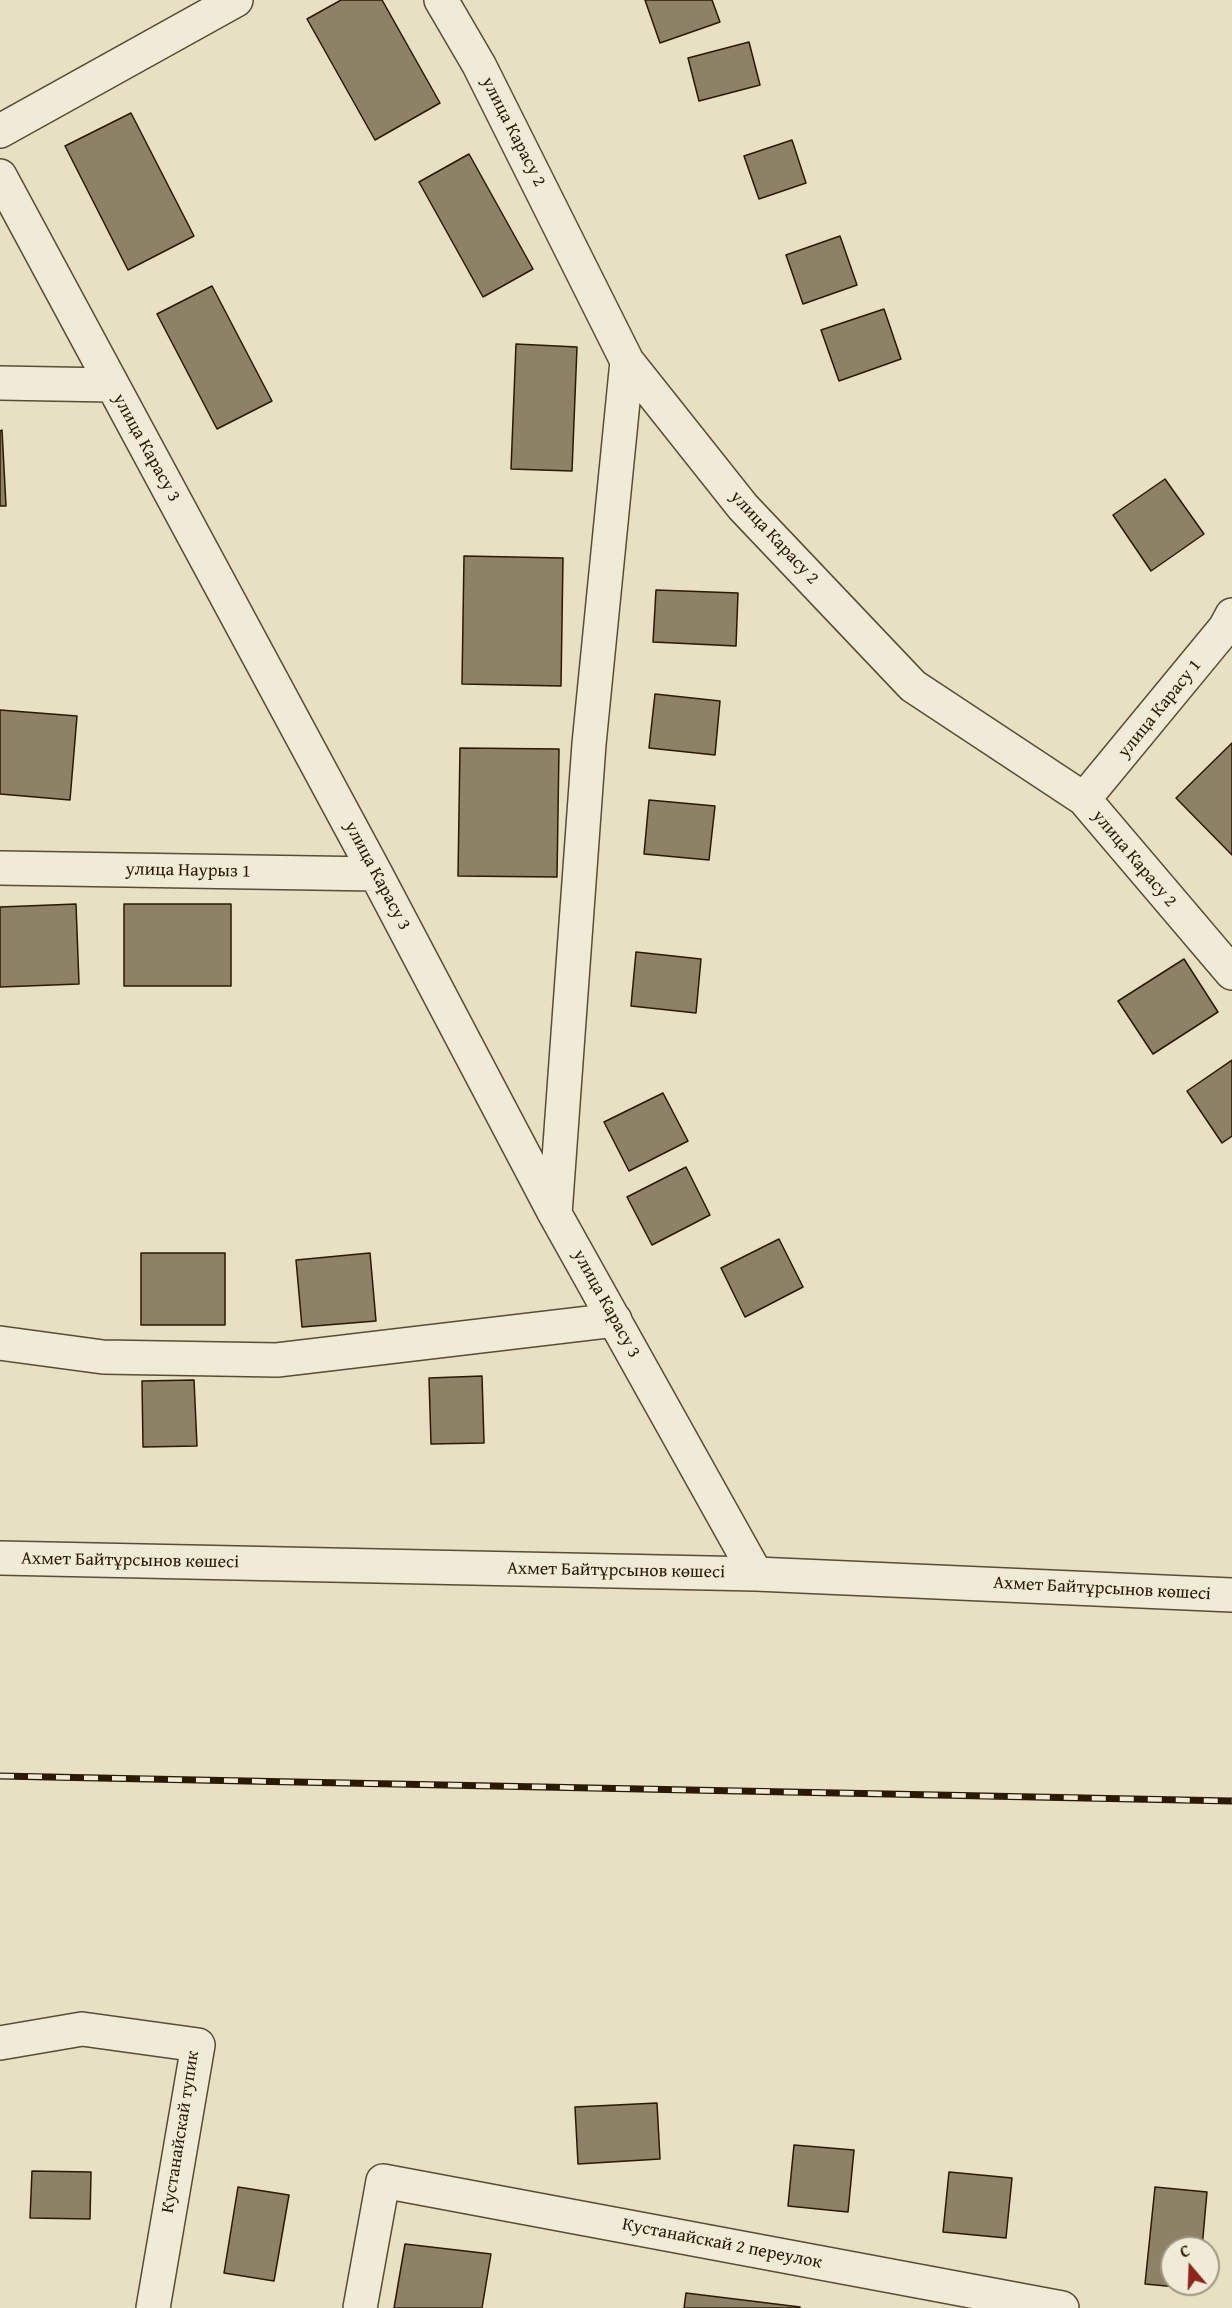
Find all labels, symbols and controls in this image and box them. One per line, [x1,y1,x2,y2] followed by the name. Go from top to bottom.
[476,74,550,190] street label: улица Карасу 2
[107,390,185,506] street label: улица Карасу 3
[725,487,823,589] street label: улица Карасу 2
[1114,655,1206,763] street label: улица Карасу 1
[1087,806,1181,912] street label: улица Карасу 2
[339,818,415,934] street label: улица Карасу 3
[125,859,251,883] street label: улица Наурыз 1
[567,1246,645,1362] street label: улица Карасу 3
[21,1548,239,1574] street label: Ахмет Байтұрсынов көшесі
[507,1558,725,1584] street label: Ахмет Байтұрсынов көшесі
[993,1573,1211,1605] street label: Ахмет Байтұрсынов көшесі
[158,2049,204,2215] street label: Кустанайскай тупик
[620,2214,824,2274] street label: Кустанайскай 2 переулок
[1160,2236,1220,2296] north arrow
[1177,2238,1193,2264] text: С

